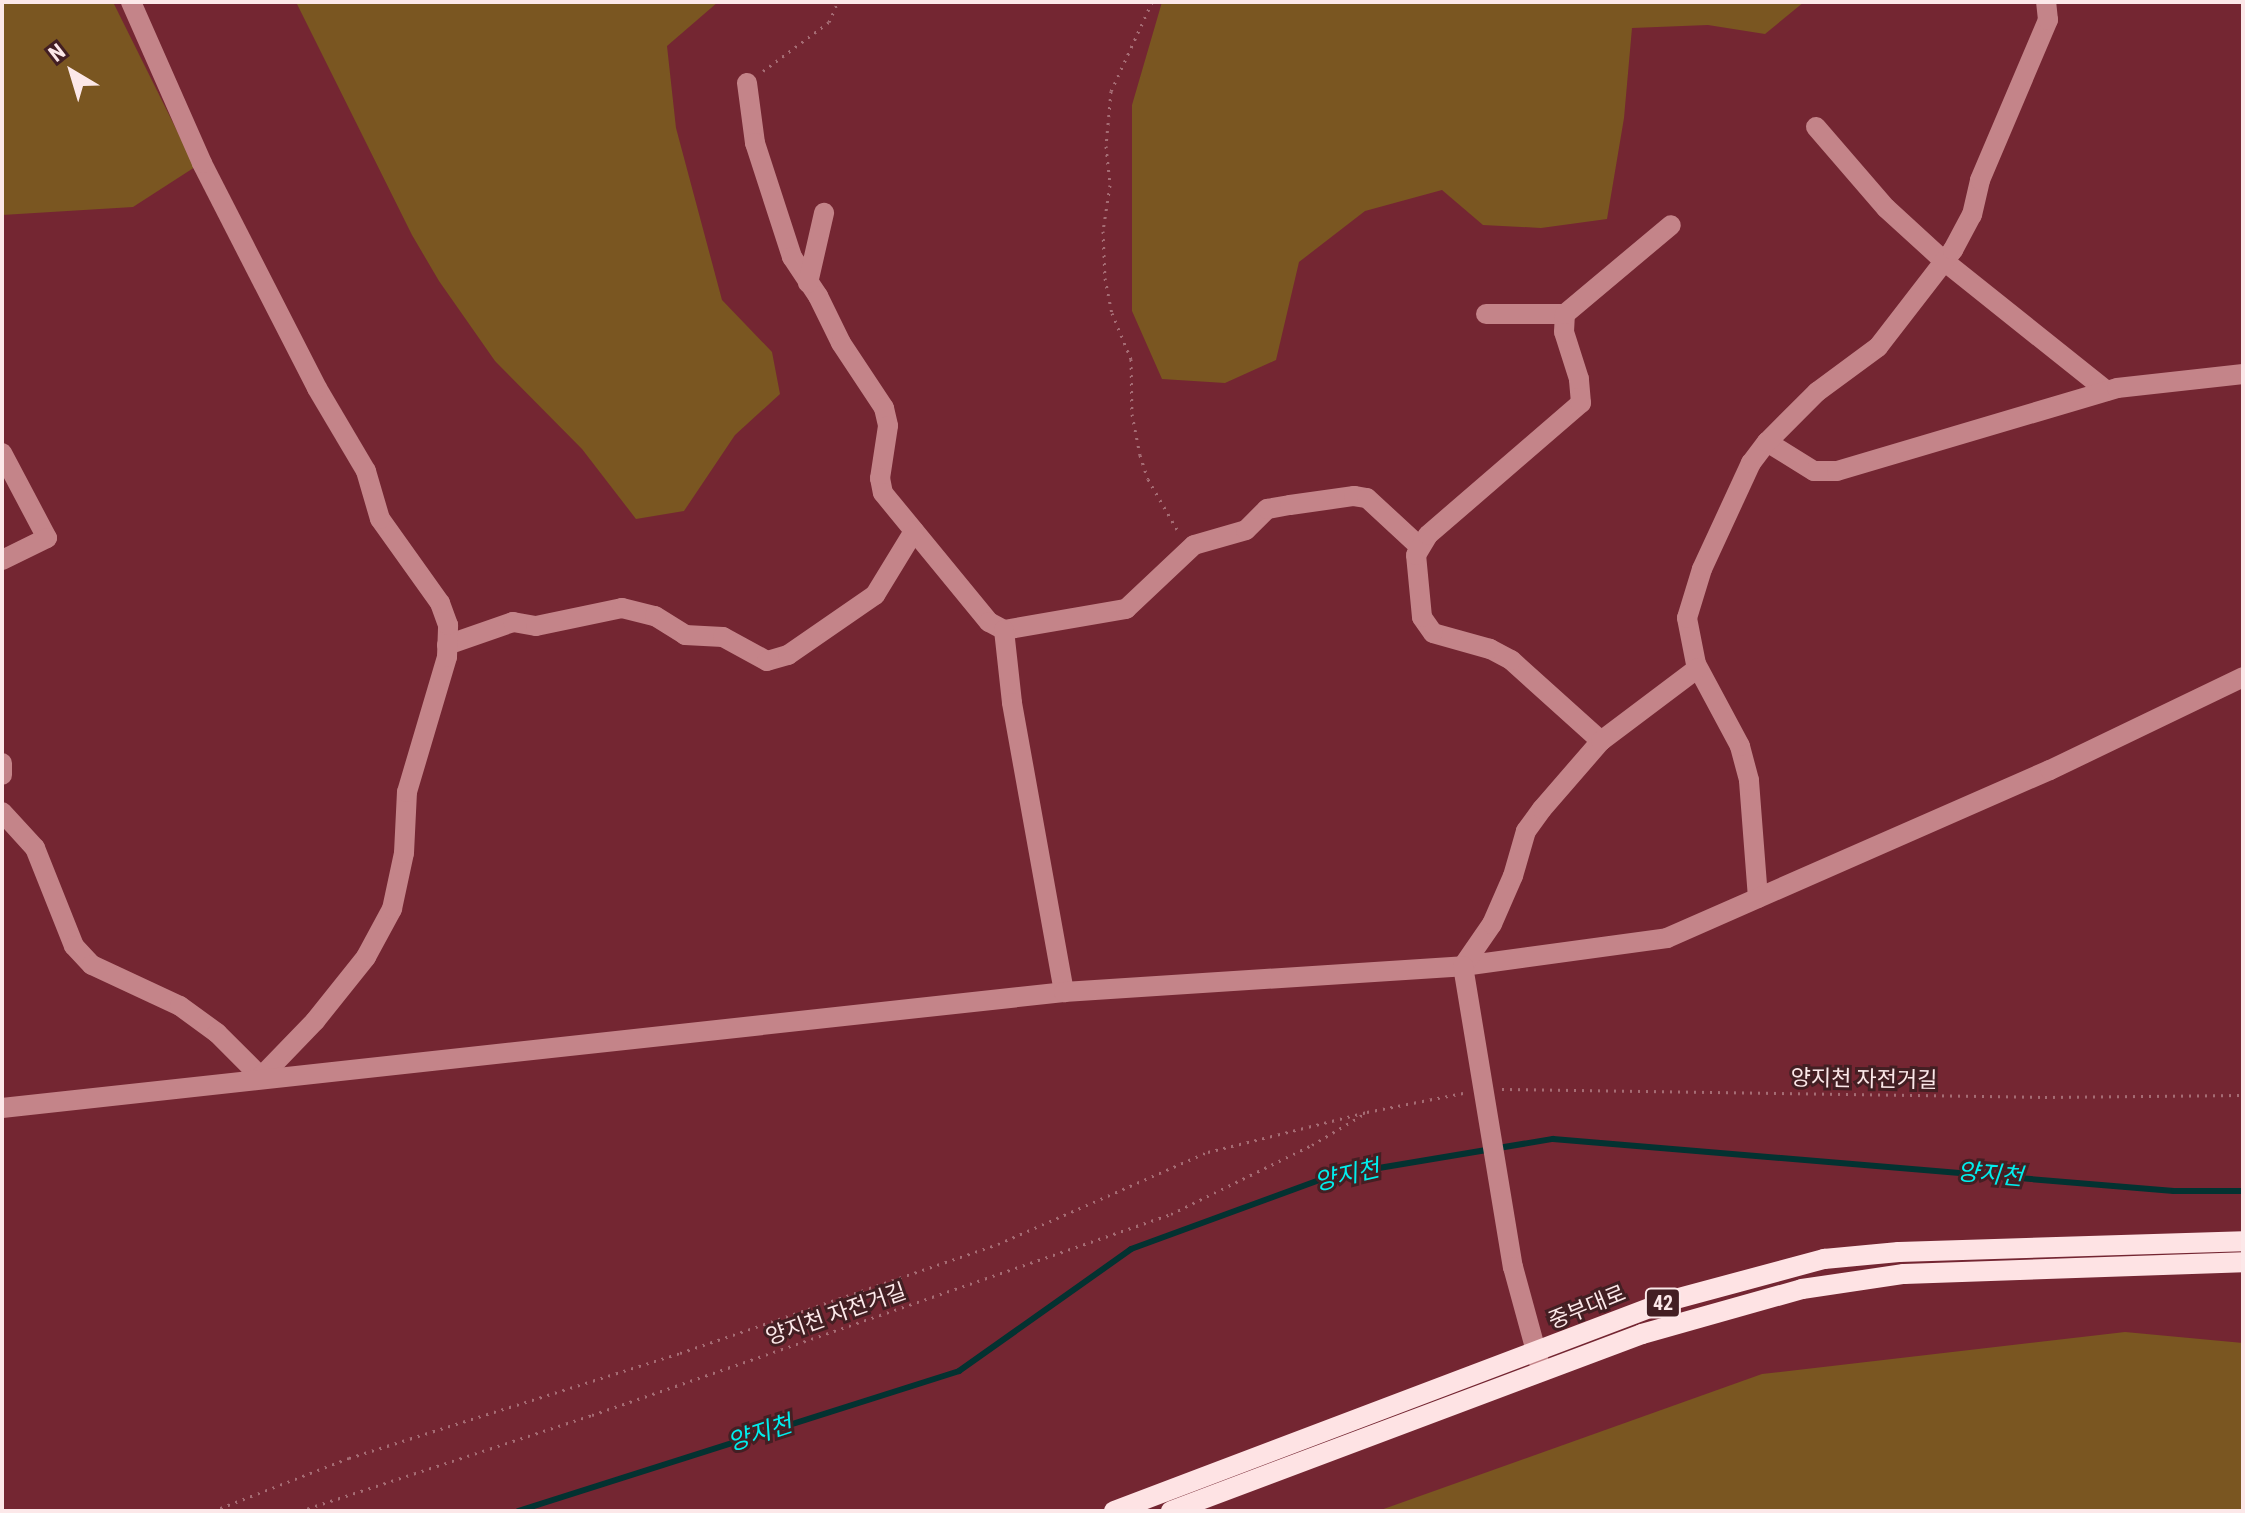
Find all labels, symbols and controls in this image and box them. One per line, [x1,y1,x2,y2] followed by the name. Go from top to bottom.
[32,32,112,112] north arrow
[44,39,70,67] text: N
[1790,1065,1938,1093] street label: 양지천 자전거길
[1311,1155,1383,1197] water label: 양지천
[1956,1158,2024,1192] water label: 양지천
[762,1278,910,1350] street label: 양지천 자전거길
[1545,1280,1629,1334] street label: 중부대로
[1643,1287,1683,1319] road number: 42
[724,1410,796,1458] water label: 양지천

